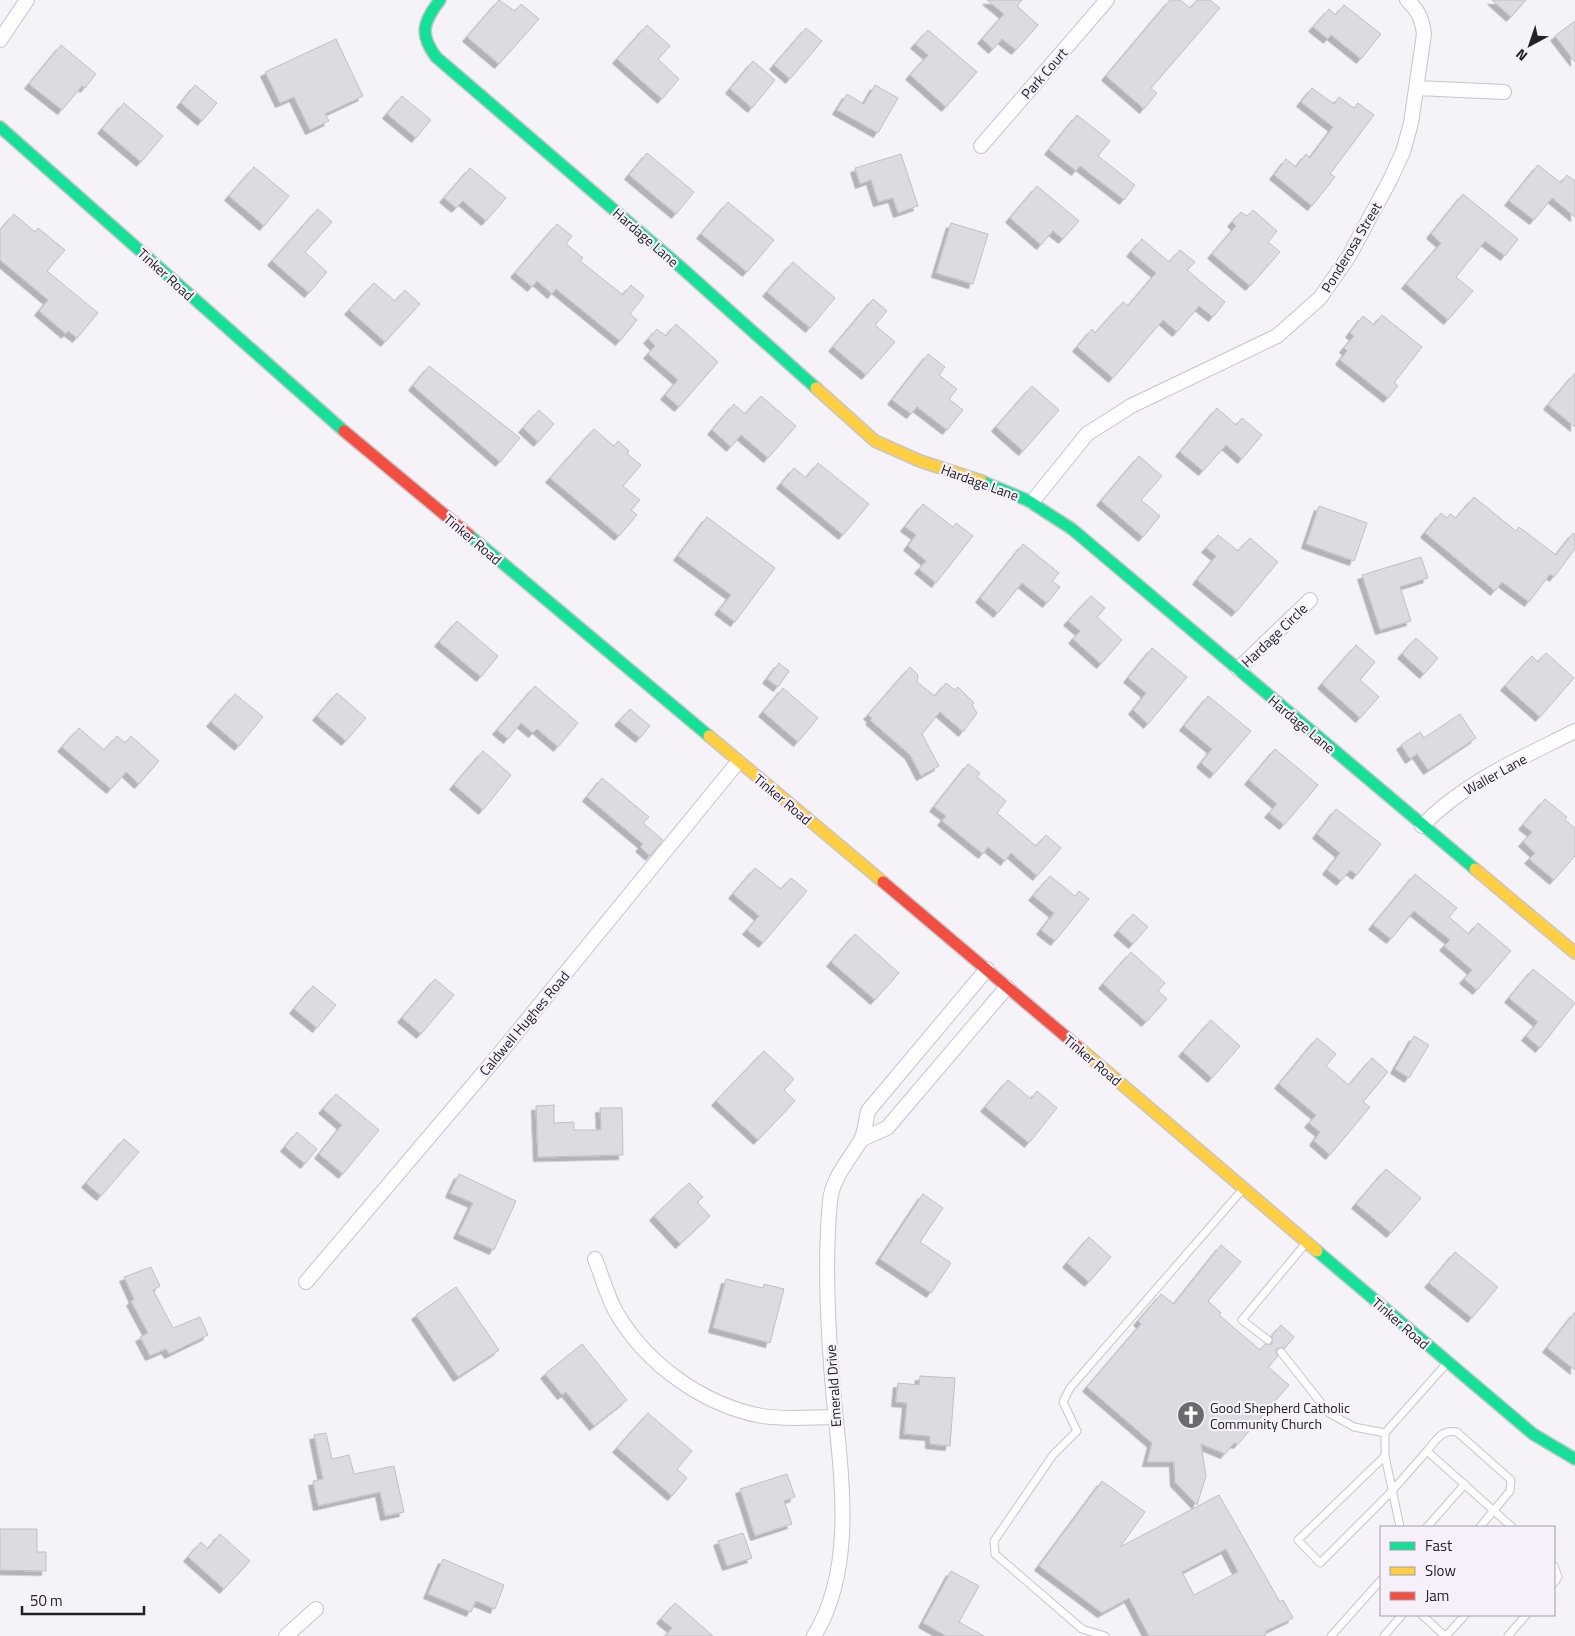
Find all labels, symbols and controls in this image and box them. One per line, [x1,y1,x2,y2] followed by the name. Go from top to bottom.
[1505,20,1555,70] north arrow
[1016,43,1072,103] street label: Park Court
[1511,44,1532,67] text: N
[1316,198,1386,296] street label: Ponderosa Street
[608,202,684,272] street label: Hardage Lane
[133,243,199,305] street label: Tinker Road
[938,458,1022,506] street label: Hardage Lane
[440,509,506,569] street label: Tinker Road
[1236,598,1312,672] street label: Hardage Circle
[1264,690,1340,758] street label: Hardage Lane
[1460,748,1530,800] street label: Waller Lane
[750,769,816,829] street label: Tinker Road
[474,966,574,1080] street label: Caldwell Hughes Road
[1060,1030,1126,1090] street label: Tinker Road
[1368,1292,1434,1354] street label: Tinker Road
[820,1344,846,1428] street label: Emerald Drive
[1210,1397,1350,1434] place label: Good Shepherd Catholic Community Church
[1176,1400,1206,1430] church icon: Good Shepherd Catholic Community Church
[1380,1526,1555,1616] legend
[1425,1534,1453,1557] text: Fast
[1425,1559,1456,1582] text: Slow
[22,1584,145,1616] scale bar
[1425,1584,1449,1607] text: Jam
[30,1589,63,1612] text: 50 m

